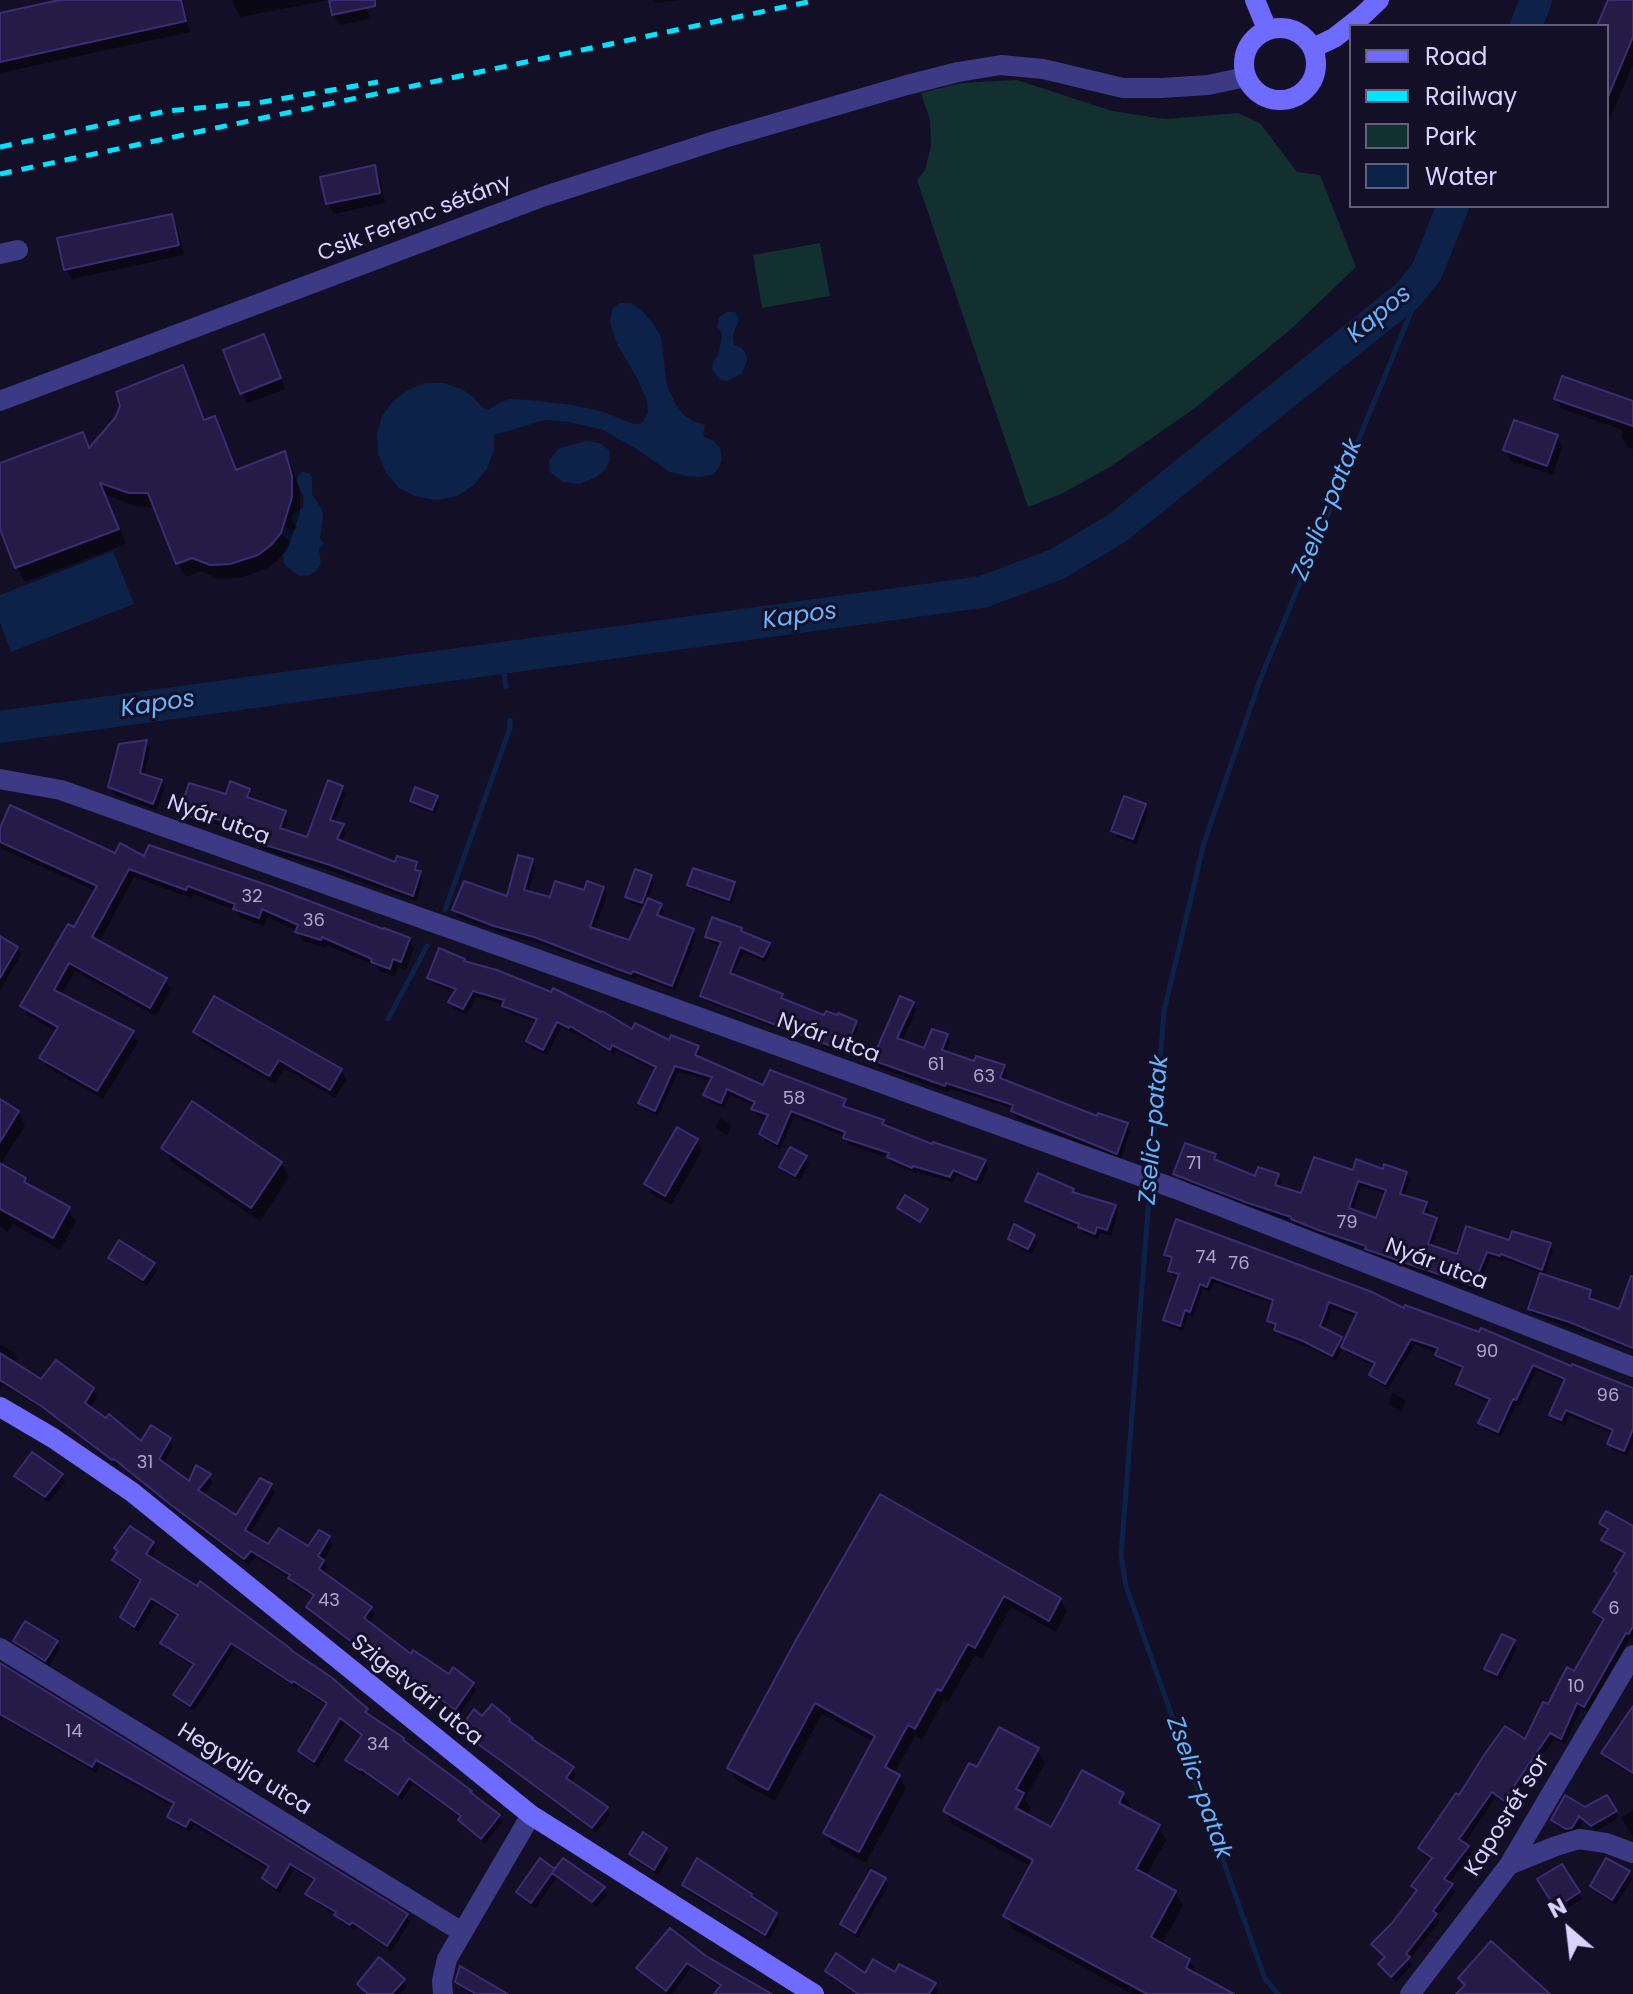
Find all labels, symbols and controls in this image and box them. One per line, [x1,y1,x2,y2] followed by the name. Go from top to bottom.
[1349,24,1609,208] legend
[1425,40,1487,73] text: Road
[1425,80,1517,113] text: Railway
[1425,120,1476,153] text: Park
[1425,160,1497,193] text: Water
[314,170,516,268] street label: Csik Ferenc sétány
[1342,280,1418,350] water label: Kapos
[1287,435,1369,585] water label: Zselic-patak
[761,598,839,636] water label: Kapos
[119,686,197,724] water label: Kapos
[163,790,273,852] street label: Nyár utca
[242,886,262,908] house number: 32
[303,910,325,932] house number: 36
[773,1008,883,1070] street label: Nyár utca
[927,1054,945,1076] house number: 61
[1134,1054,1176,1206] water label: Zselic-patak
[973,1066,995,1088] house number: 63
[783,1088,805,1110] house number: 58
[1186,1153,1202,1175] house number: 71
[1336,1212,1358,1234] house number: 79
[1381,1233,1491,1297] street label: Nyár utca
[1195,1247,1217,1269] house number: 74
[1228,1253,1250,1275] house number: 76
[1476,1341,1498,1363] house number: 90
[1597,1385,1619,1407] house number: 96
[137,1452,153,1474] house number: 31
[318,1590,340,1612] house number: 43
[1608,1598,1620,1620] house number: 6
[345,1630,487,1752] street label: Szigetvári utca
[1567,1676,1585,1698] house number: 10
[1159,1713,1237,1863] water label: Zselic-patak
[172,1718,316,1822] street label: Hegyalja utca
[65,1721,83,1743] house number: 14
[367,1734,389,1756] house number: 34
[1460,1750,1556,1882] street label: Kaposrét sor
[1529,1890,1609,1970] north arrow
[1543,1891,1572,1926] text: N

